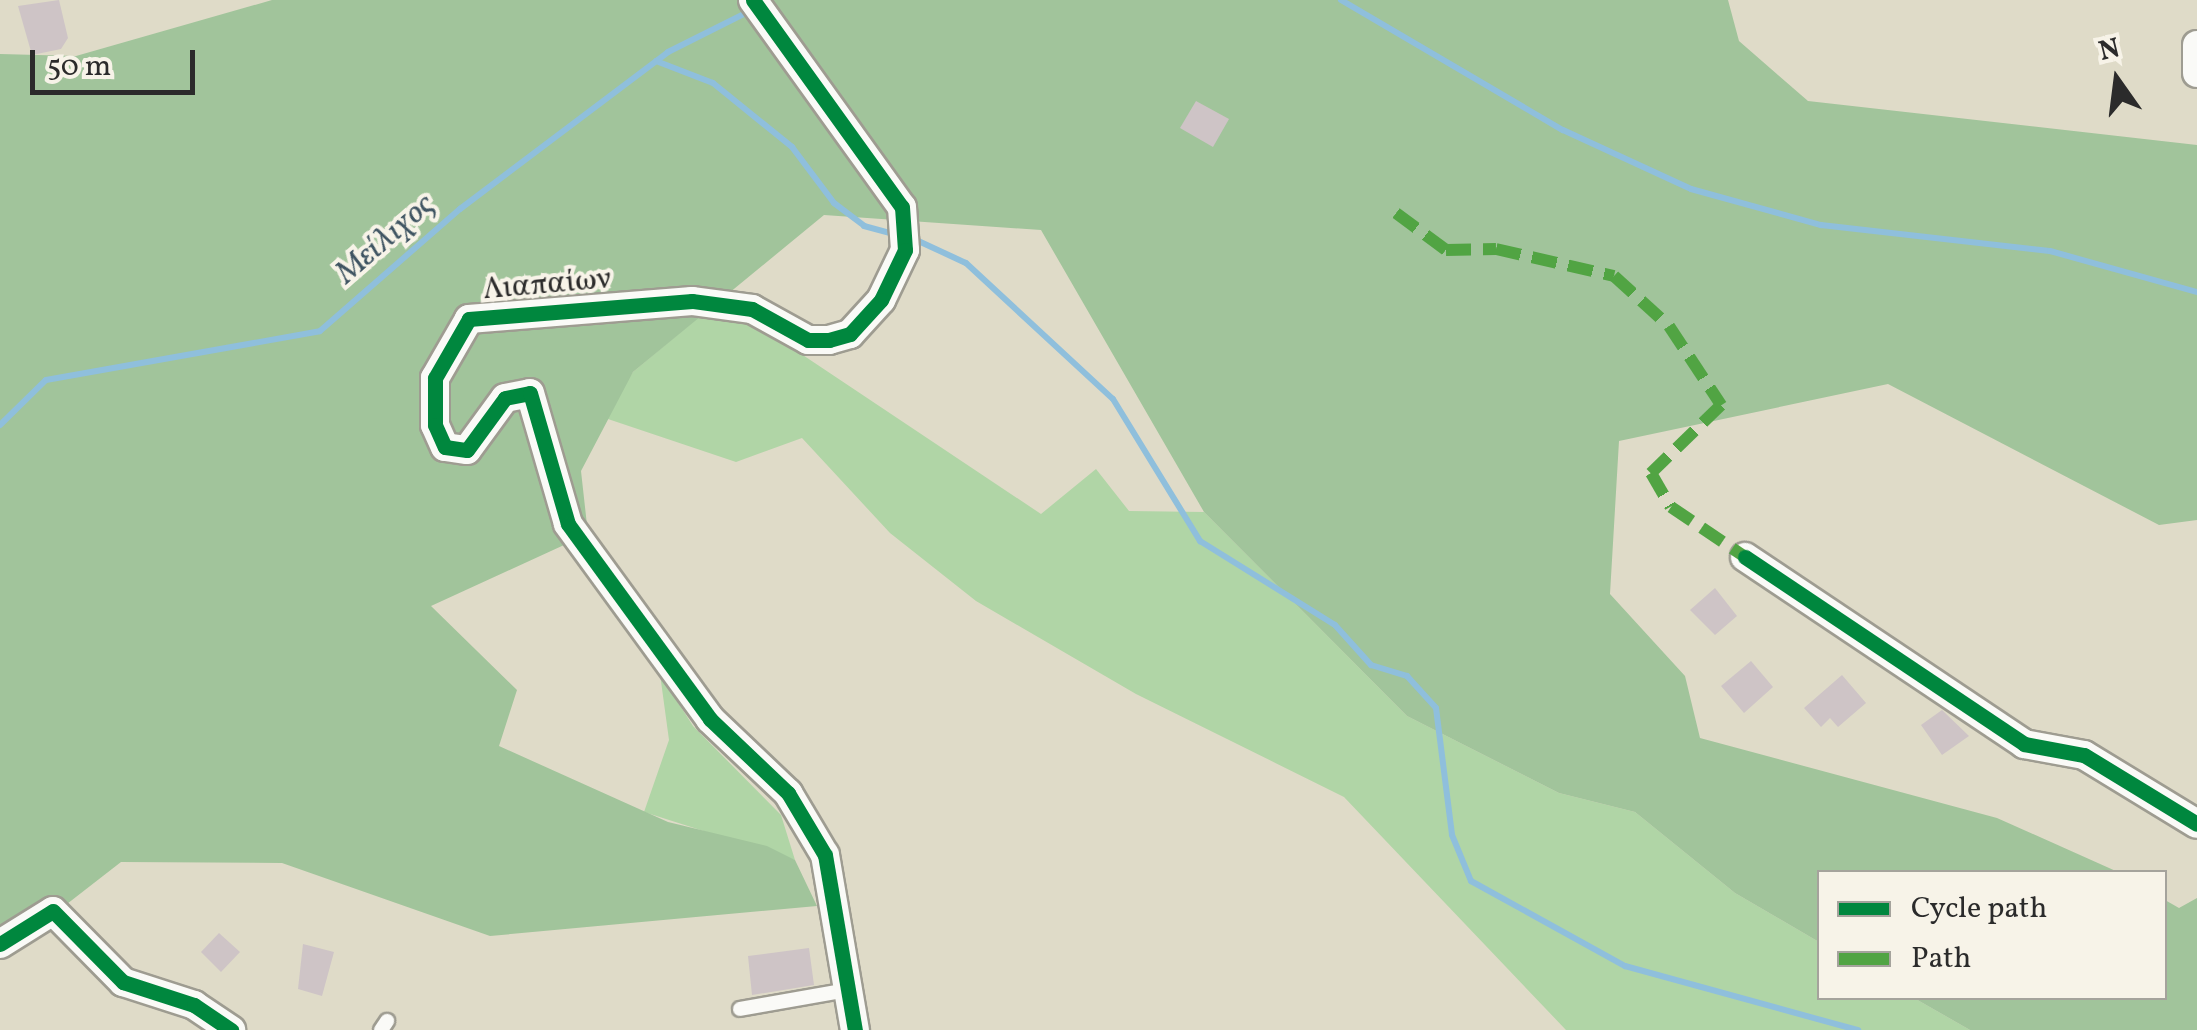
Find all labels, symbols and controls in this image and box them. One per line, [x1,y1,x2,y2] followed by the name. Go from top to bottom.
[2095,29,2124,72] text: N
[35,30,200,92] scale bar
[2067,30,2167,130] north arrow
[47,46,111,88] text: 50 m
[329,187,443,293] water label: Μείλιχος
[482,261,612,309] street label: Λιαπαίων
[1817,870,2167,1000] legend
[1911,888,2047,930] text: Cycle path
[1911,938,1971,980] text: Path

